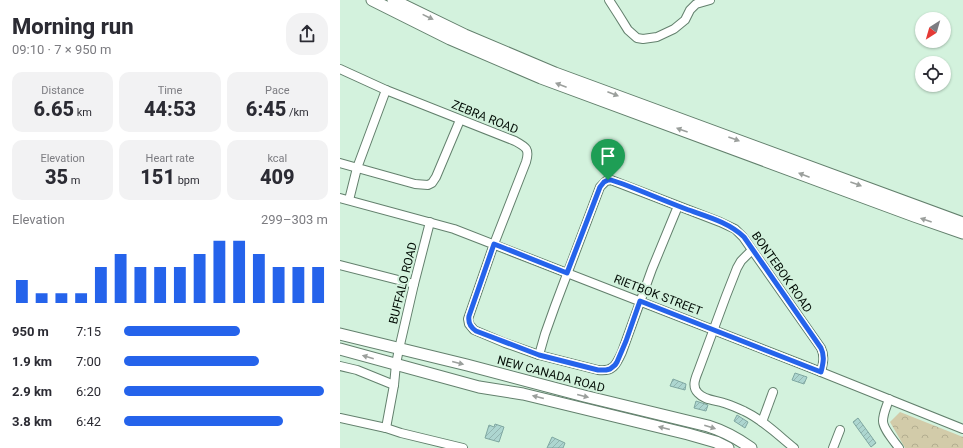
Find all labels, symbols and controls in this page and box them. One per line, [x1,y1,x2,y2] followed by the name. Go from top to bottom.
[915,12,951,48] north arrow
[915,12,951,92] map controls
[286,13,328,55] button: share
[12,14,134,39] text: Morning run
[422,14,434,20] one-way arrow
[12,42,111,57] text: 09:10 · 7 × 950 m
[915,56,951,92] button: locate
[554,81,566,87] one-way arrow
[41,84,84,97] text: Distance
[158,84,182,97] text: Time
[265,84,290,97] text: Pace
[607,91,619,97] one-way arrow
[33,97,74,121] text: 6.65
[144,97,196,121] text: 44:53
[246,97,286,121] text: 6:45
[449,97,521,137] street label: ZEBRA ROAD
[74,106,92,119] text: km
[286,106,309,119] text: /km
[676,127,688,133] one-way arrow
[729,137,741,143] one-way arrow
[591,139,625,180] pin
[597,145,619,167] icon: arrive
[40,152,85,165] text: Elevation
[146,152,194,165] text: Heart rate
[267,152,287,165] text: kcal
[45,165,68,189] text: 35
[140,165,175,189] text: 151
[260,165,295,189] text: 409
[798,172,810,178] one-way arrow
[68,174,80,187] text: m
[175,174,200,187] text: bpm
[851,182,863,188] one-way arrow
[12,212,65,227] text: Elevation
[261,212,328,227] text: 299–303 m
[920,217,932,223] one-way arrow
[749,229,815,315] street label: BONTEBOK ROAD
[386,240,420,325] street label: BUFFALO ROAD
[612,272,704,318] street label: RIETBOK STREET
[12,324,49,339] text: 950 m
[76,324,101,339] text: 7:15
[362,353,374,359] one-way arrow
[496,353,606,395] street label: NEW CANADA ROAD
[12,354,52,369] text: 1.9 km
[76,354,101,369] text: 7:00
[452,360,464,366] one-way arrow
[12,384,52,399] text: 2.9 km
[76,384,101,399] text: 6:20
[531,394,543,400] one-way arrow
[577,394,589,400] one-way arrow
[12,414,52,429] text: 3.8 km
[76,414,101,429] text: 6:42
[704,424,716,430] one-way arrow
[658,425,670,431] one-way arrow

